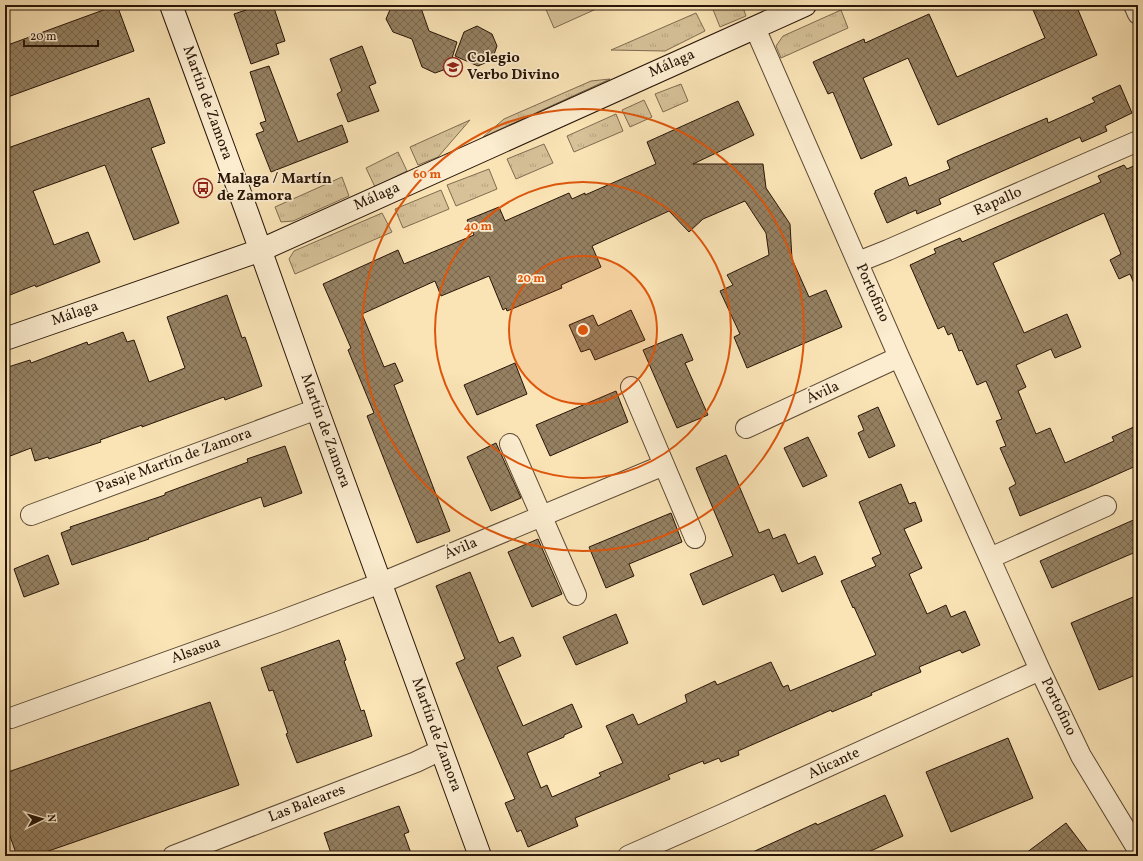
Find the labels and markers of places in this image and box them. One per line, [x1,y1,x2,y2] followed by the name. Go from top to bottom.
[467,48,560,86] place label: Colegio Verbo Divino
[442,56,464,78] school or university icon: Colegio Verbo Divino
[217,169,332,207] place label: Malaga / Martín de Zamora
[192,177,214,199] bus stop icon: Malaga / Martín de Zamora
[576,323,590,337] centre of rings

